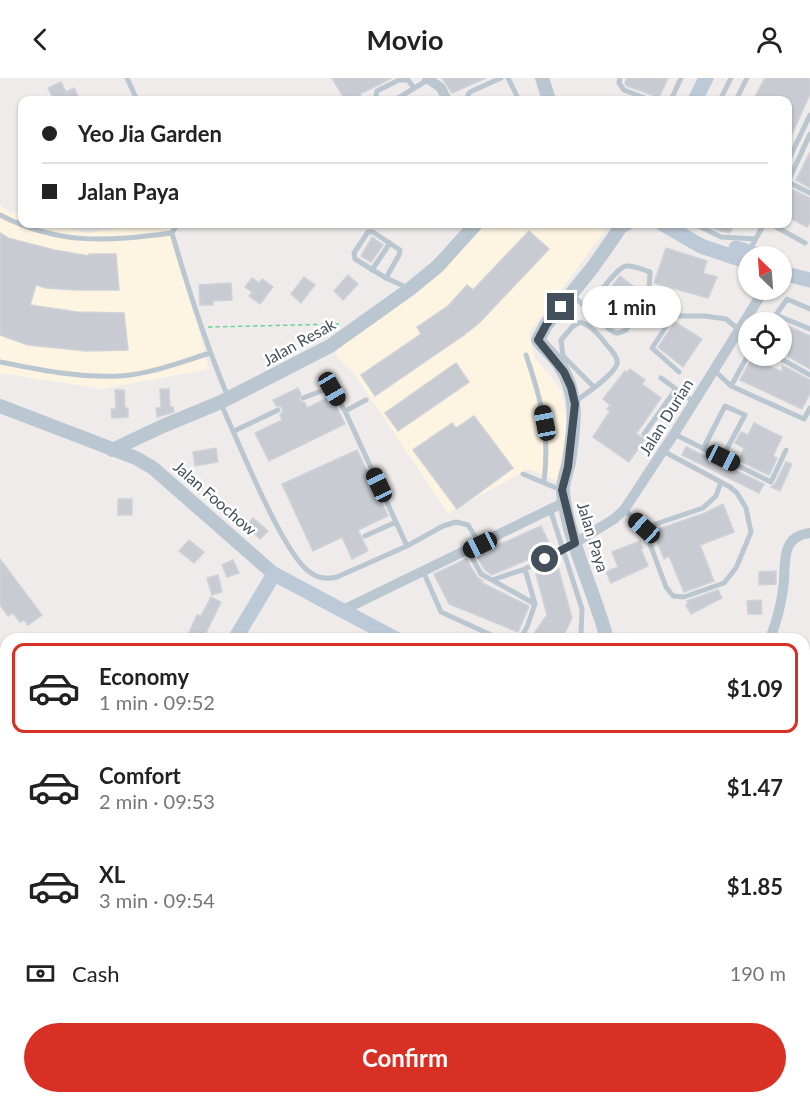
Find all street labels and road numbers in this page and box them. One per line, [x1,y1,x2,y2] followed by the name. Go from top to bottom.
[259,313,339,369] street label: Jalan Resak
[635,375,697,459] street label: Jalan Durian
[170,456,261,539] street label: Jalan Foochow
[574,500,613,574] street label: Jalan Paya

